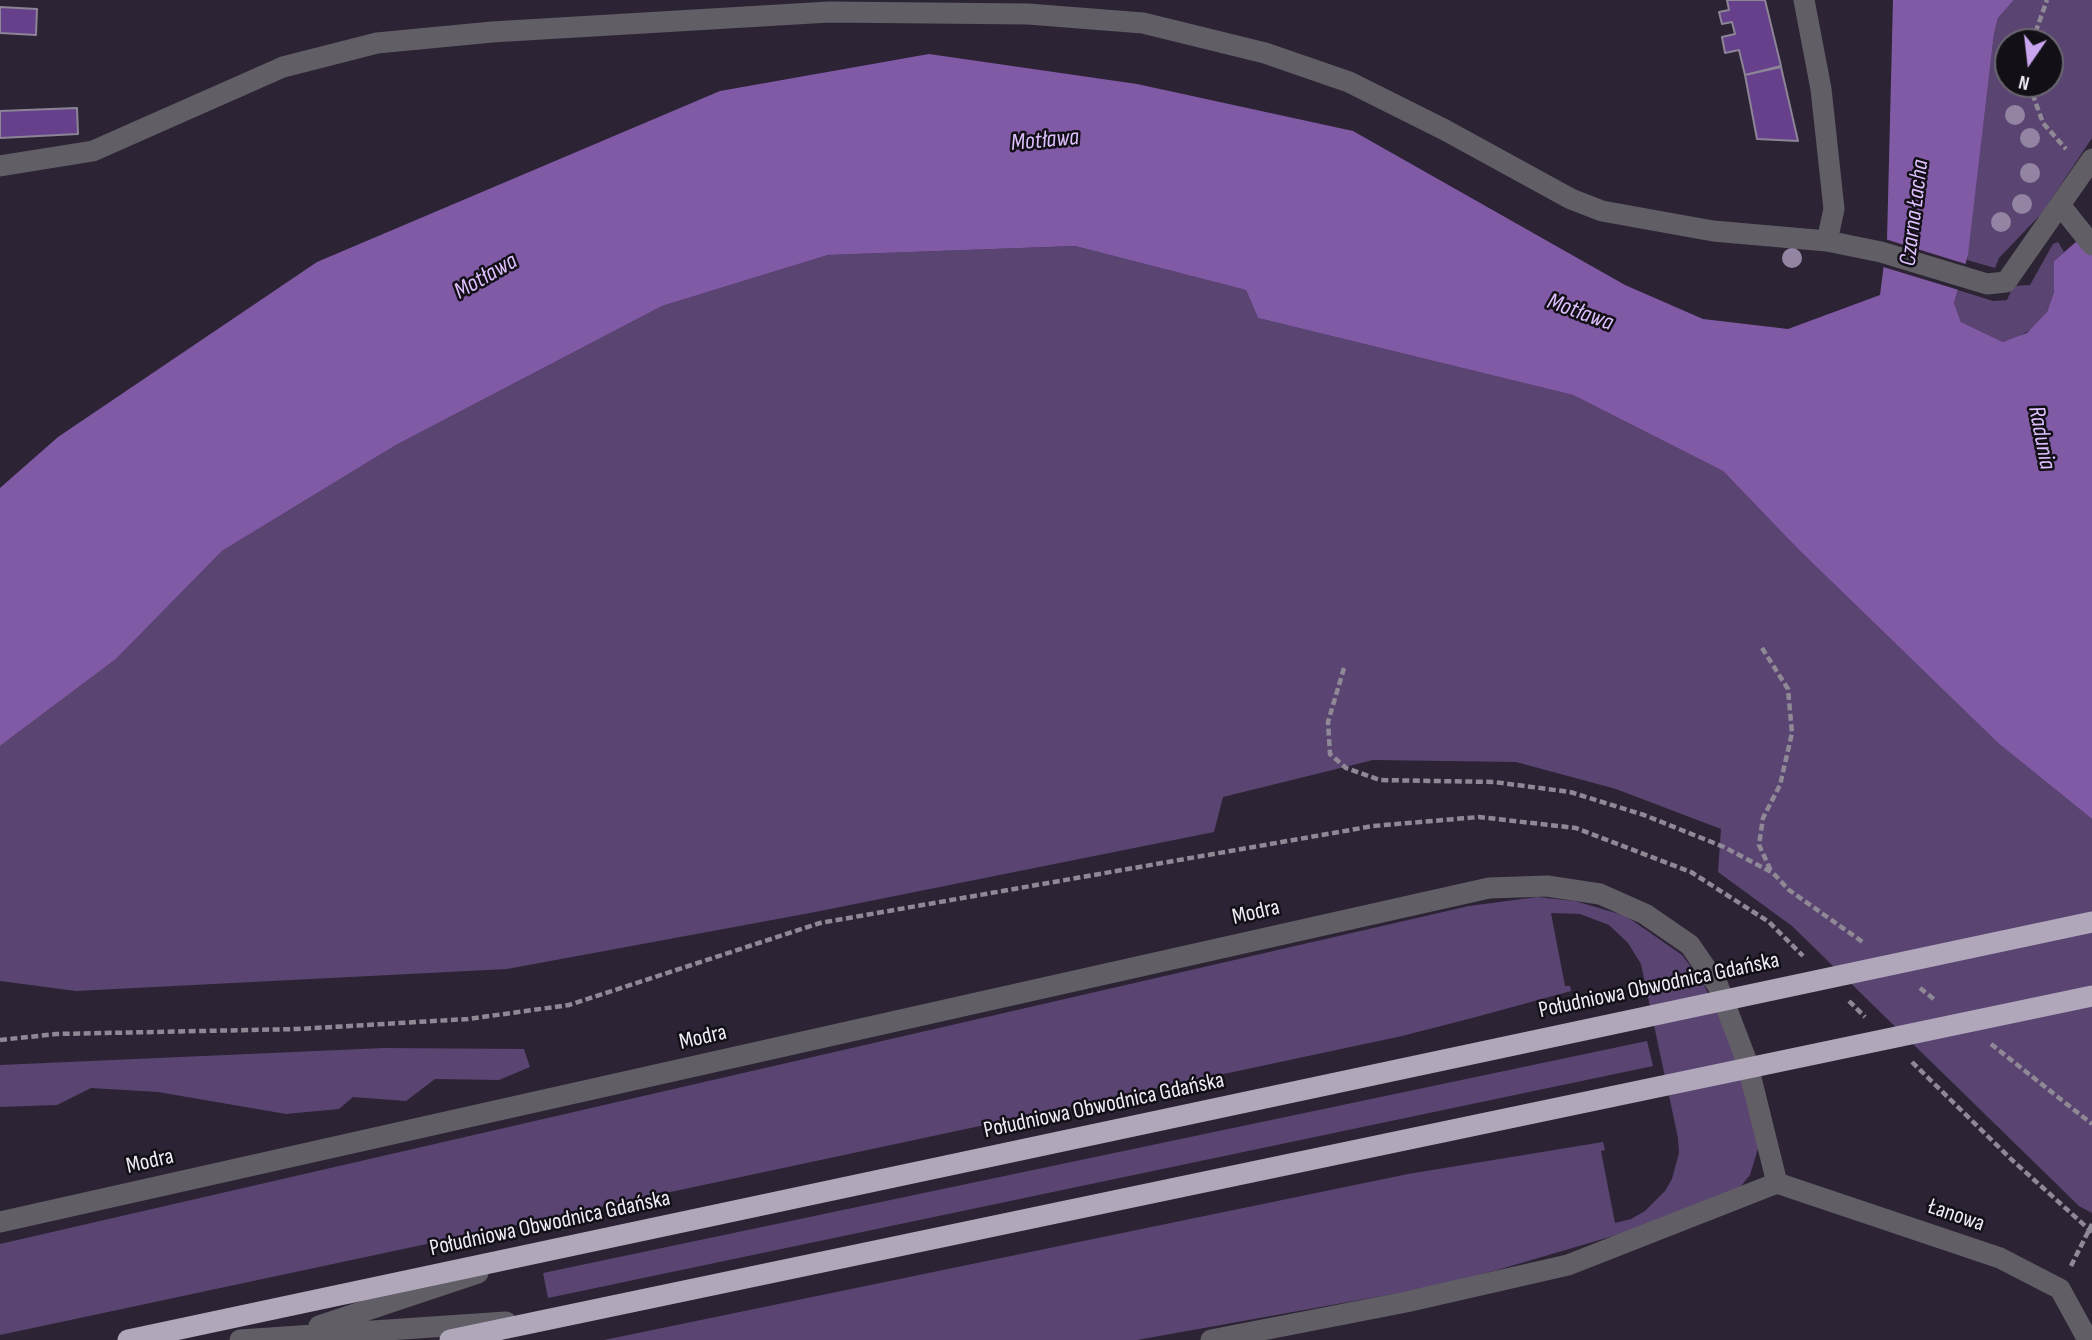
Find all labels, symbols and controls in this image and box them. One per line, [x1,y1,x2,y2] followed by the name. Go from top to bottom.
[1994,28,2064,98] north arrow
[2017,70,2032,94] text: N
[1010,124,1080,158] water label: Motława
[1894,158,1936,268] water label: Czarna Łacha
[449,247,523,307] water label: Motława
[1543,288,1617,338] water label: Motława
[2021,404,2061,472] water label: Radunia
[1230,894,1282,932] street label: Modra
[1536,947,1782,1025] street label: Południowa Obwodnica Gdańska
[677,1019,729,1057] street label: Modra
[981,1067,1227,1145] street label: Południowa Obwodnica Gdańska
[124,1143,176,1181] street label: Modra
[427,1185,673,1263] street label: Południowa Obwodnica Gdańska
[1924,1193,1988,1239] street label: Łanowa

